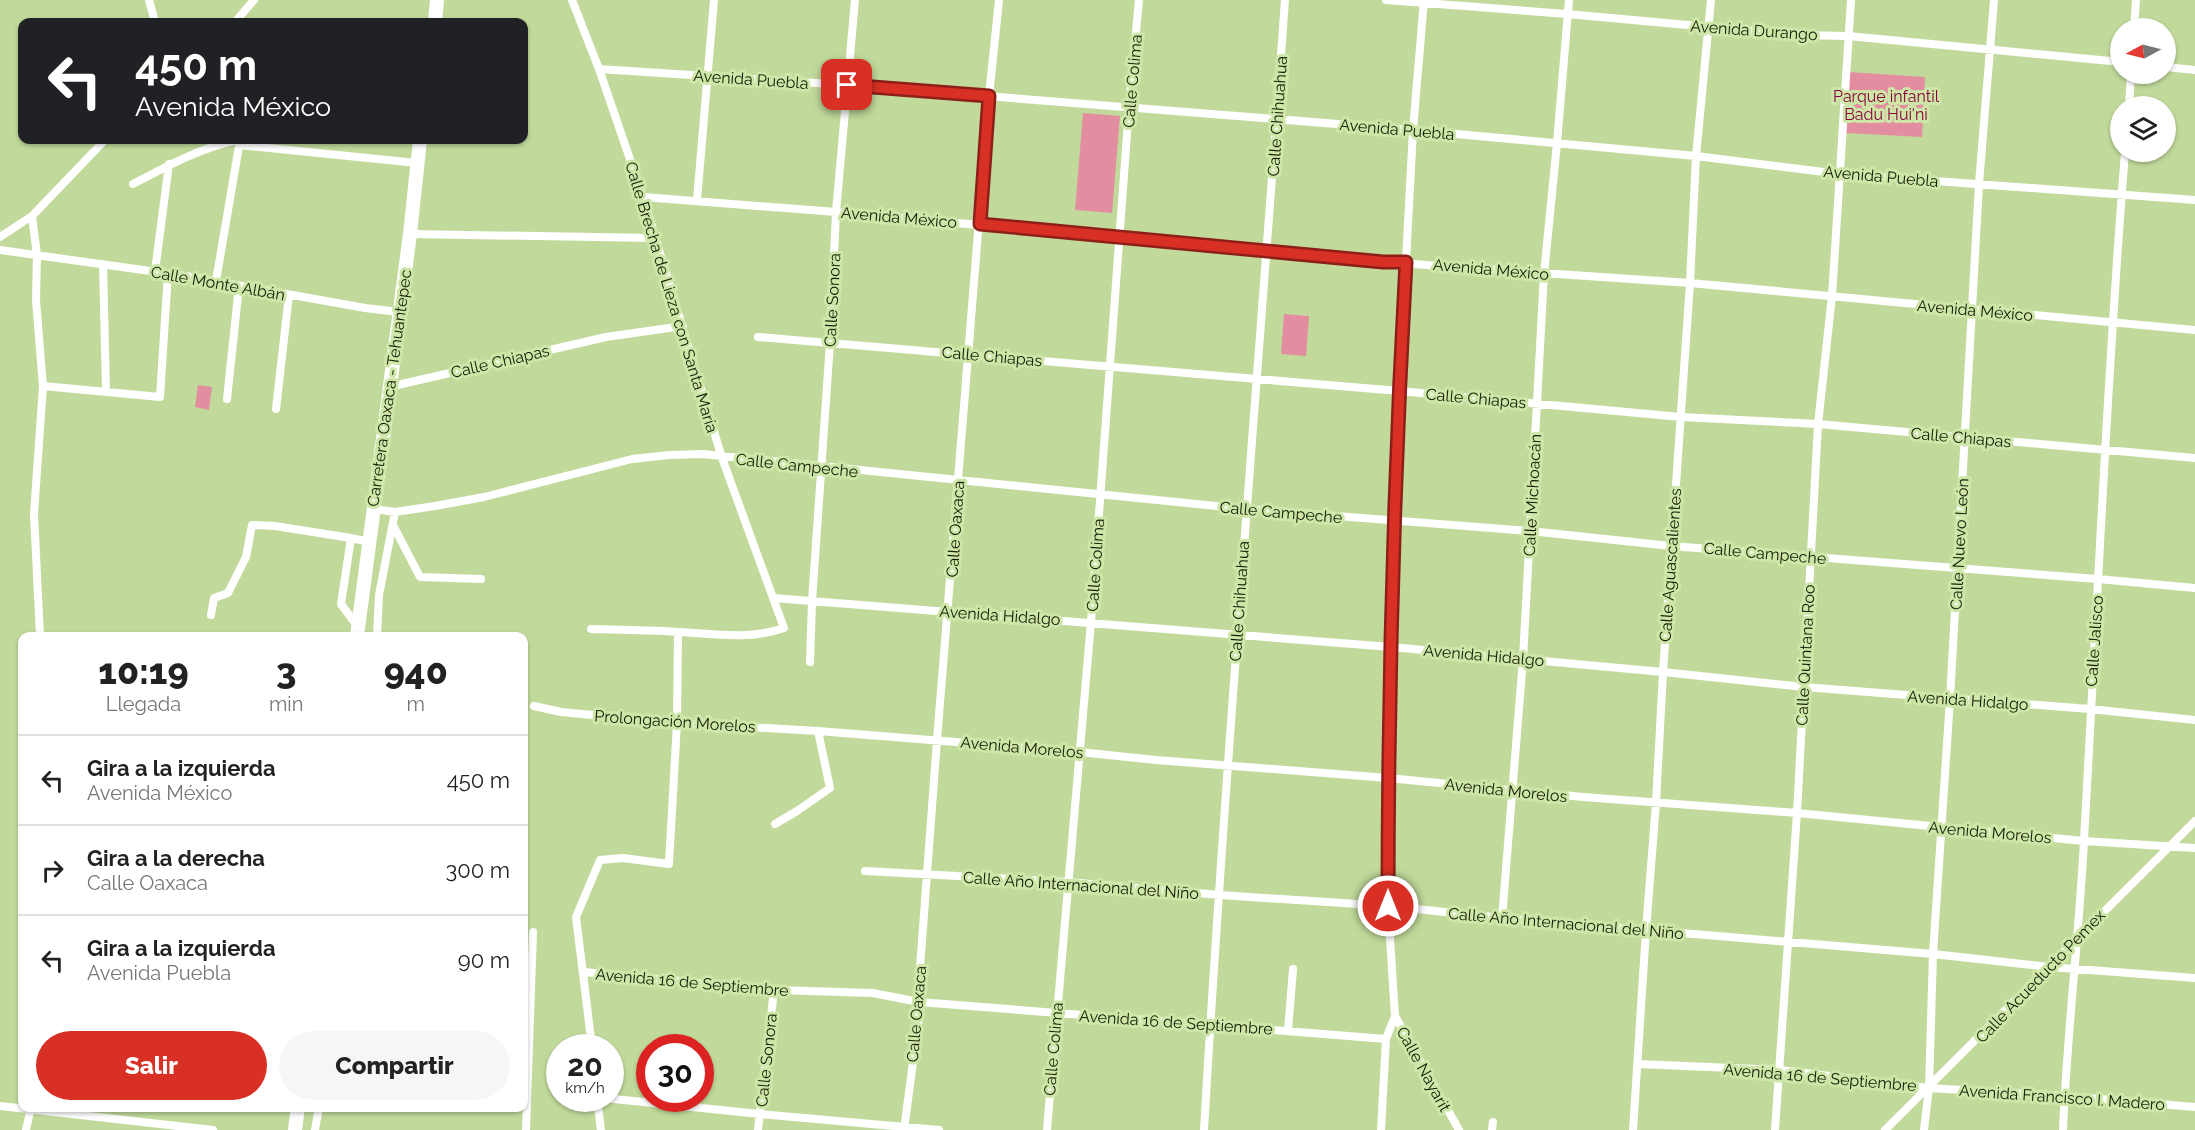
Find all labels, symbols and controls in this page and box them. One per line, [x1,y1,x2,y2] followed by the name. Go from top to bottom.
[1690,17,1818,44] street label: Avenida Durango
[2110,18,2176,84] north arrow
[2110,18,2176,162] map controls
[1119,34,1146,129] street label: Calle Colima
[135,41,257,90] text: 450 m
[36,42,114,120] icon: left
[1264,55,1291,177] street label: Calle Chihuahua
[821,59,872,110] pin
[693,66,809,93] street label: Avenida Puebla
[830,68,863,101] icon: arrive
[1833,87,1940,124] park label: Parque infantil Badu Hui'ni
[135,91,331,122] text: Avenida México
[2110,96,2176,162] button: layers
[1339,115,1455,144] street label: Avenida Puebla
[621,159,722,435] street label: Calle Brecha de Lieza con Santa María
[1823,162,1939,191] street label: Avenida Puebla
[840,203,958,232] street label: Avenida México
[821,252,844,348] street label: Calle Sonora
[1432,255,1550,284] street label: Avenida México
[149,262,286,305] street label: Calle Monte Albán
[363,268,416,508] street label: Carretera Oaxaca - Tehuantepec
[1916,296,2034,325] street label: Avenida México
[449,341,552,382] street label: Calle Chiapas
[941,343,1043,370] street label: Calle Chiapas
[1425,385,1527,412] street label: Calle Chiapas
[1910,424,2012,451] street label: Calle Chiapas
[1520,433,1545,557] street label: Calle Michoacán
[735,450,859,481] street label: Calle Campeche
[1947,478,1972,611] street label: Calle Nuevo León
[943,480,968,578] street label: Calle Oaxaca
[1656,487,1685,643] street label: Calle Aguascalientes
[1219,498,1343,527] street label: Calle Campeche
[1083,518,1108,612] street label: Calle Colima
[1703,539,1827,568] street label: Calle Campeche
[1226,540,1253,662] street label: Calle Chihuahua
[1792,584,1819,726] street label: Calle Quintana Roo
[2082,595,2107,687] street label: Calle Jalisco
[939,602,1061,629] street label: Avenida Hidalgo
[1423,641,1545,670] street label: Avenida Hidalgo
[98,650,189,692] text: 10:19
[276,650,296,692] text: 3
[384,650,448,692] text: 940
[1907,687,2029,714] street label: Avenida Hidalgo
[106,692,181,716] text: Llegada
[269,692,303,716] text: min
[406,692,425,716] text: m
[594,706,757,737] street label: Prolongación Morelos
[960,733,1084,762] street label: Avenida Morelos
[87,755,276,781] text: Gira a la izquierda
[36,764,69,797] icon: left
[447,767,510,793] text: 450 m
[1444,775,1568,806] street label: Avenida Morelos
[87,781,232,805] text: Avenida México
[1928,818,2052,847] street label: Avenida Morelos
[87,845,265,871] text: Gira a la derecha
[36,854,69,887] icon: right
[445,857,510,883] text: 300 m
[962,868,1200,903] street label: Calle Año Internacional del Niño
[87,871,208,895] text: Calle Oaxaca
[1356,874,1420,938] position arrow
[1447,904,1685,943] street label: Calle Año Internacional del Niño
[1972,906,2109,1047] street label: Calle Acueducto Pemex
[87,935,276,961] text: Gira a la izquierda
[36,944,69,977] icon: left
[458,947,510,973] text: 90 m
[87,961,231,985] text: Avenida Puebla
[595,965,789,1000] street label: Avenida 16 de Septiembre
[903,965,930,1063] street label: Calle Oaxaca
[1040,1002,1067,1097] street label: Calle Colima
[1079,1006,1273,1039] street label: Avenida 16 de Septiembre
[752,1012,781,1108] street label: Calle Sonora
[1392,1023,1455,1116] street label: Calle Nayarit
[36,1031,267,1100] button: Salir
[279,1031,510,1100] button: Compartir
[636,1034,714,1112] speed limit sign: 30
[567,1048,603,1083] text: 20
[1723,1060,1917,1095] street label: Avenida 16 de Septiembre
[565,1079,605,1097] text: km/h
[1958,1081,2165,1114] street label: Avenida Francisco I. Madero

